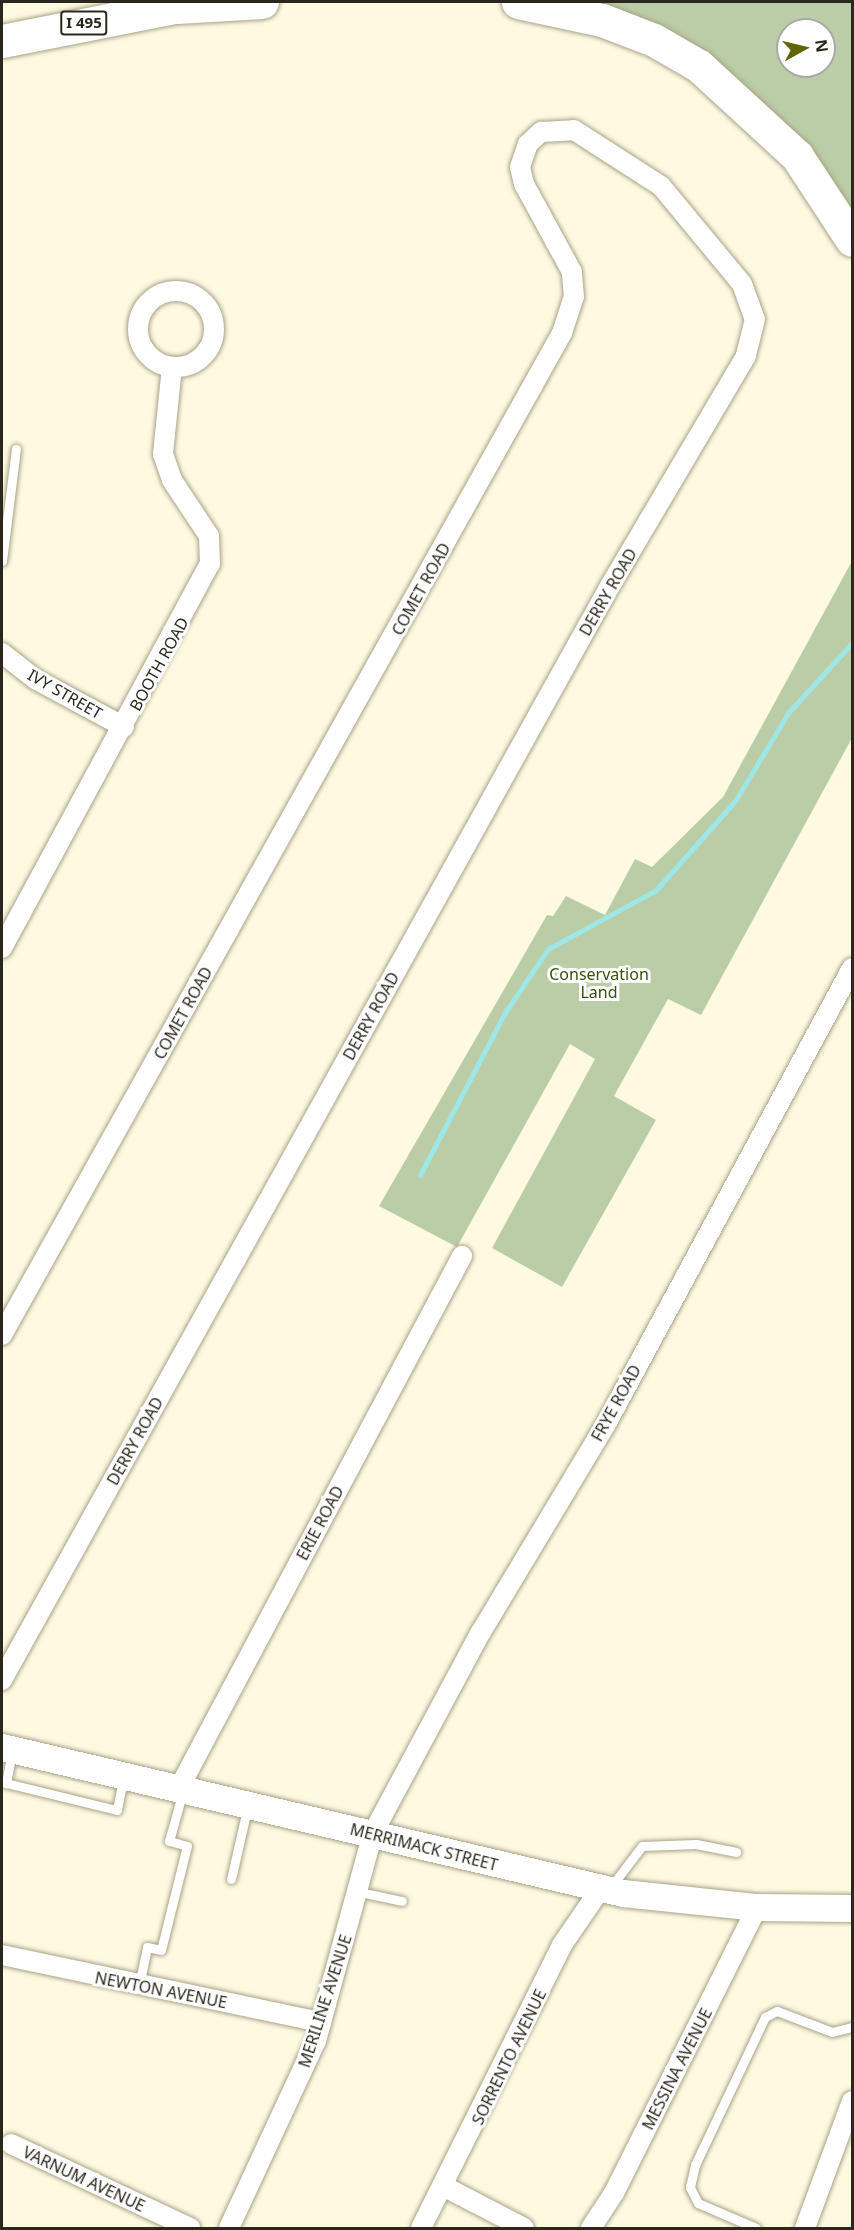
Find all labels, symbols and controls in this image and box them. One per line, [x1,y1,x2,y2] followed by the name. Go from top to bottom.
[60,11,108,35] road number: I 495
[776,18,836,78] north arrow
[810,38,834,54] text: N
[388,539,454,639] street label: COMET ROAD
[575,545,641,639] street label: DERRY ROAD
[125,614,193,714] street label: BOOTH ROAD
[24,665,106,723] street label: IVY STREET
[150,963,216,1063] street label: COMET ROAD
[549,964,649,1002] park label: Conservation Land
[339,969,403,1063] street label: DERRY ROAD
[587,1361,645,1445] street label: FRYE ROAD
[103,1394,167,1488] street label: DERRY ROAD
[292,1483,348,1563] street label: ERIE ROAD
[348,1819,500,1875] street label: MERRIMACK STREET
[294,1932,356,2070] street label: MERILINE AVENUE
[93,1968,229,2012] street label: NEWTON AVENUE
[468,1986,550,2128] street label: SORRENTO AVENUE
[638,2005,716,2133] street label: MESSINA AVENUE
[20,2142,148,2216] street label: VARNUM AVENUE

